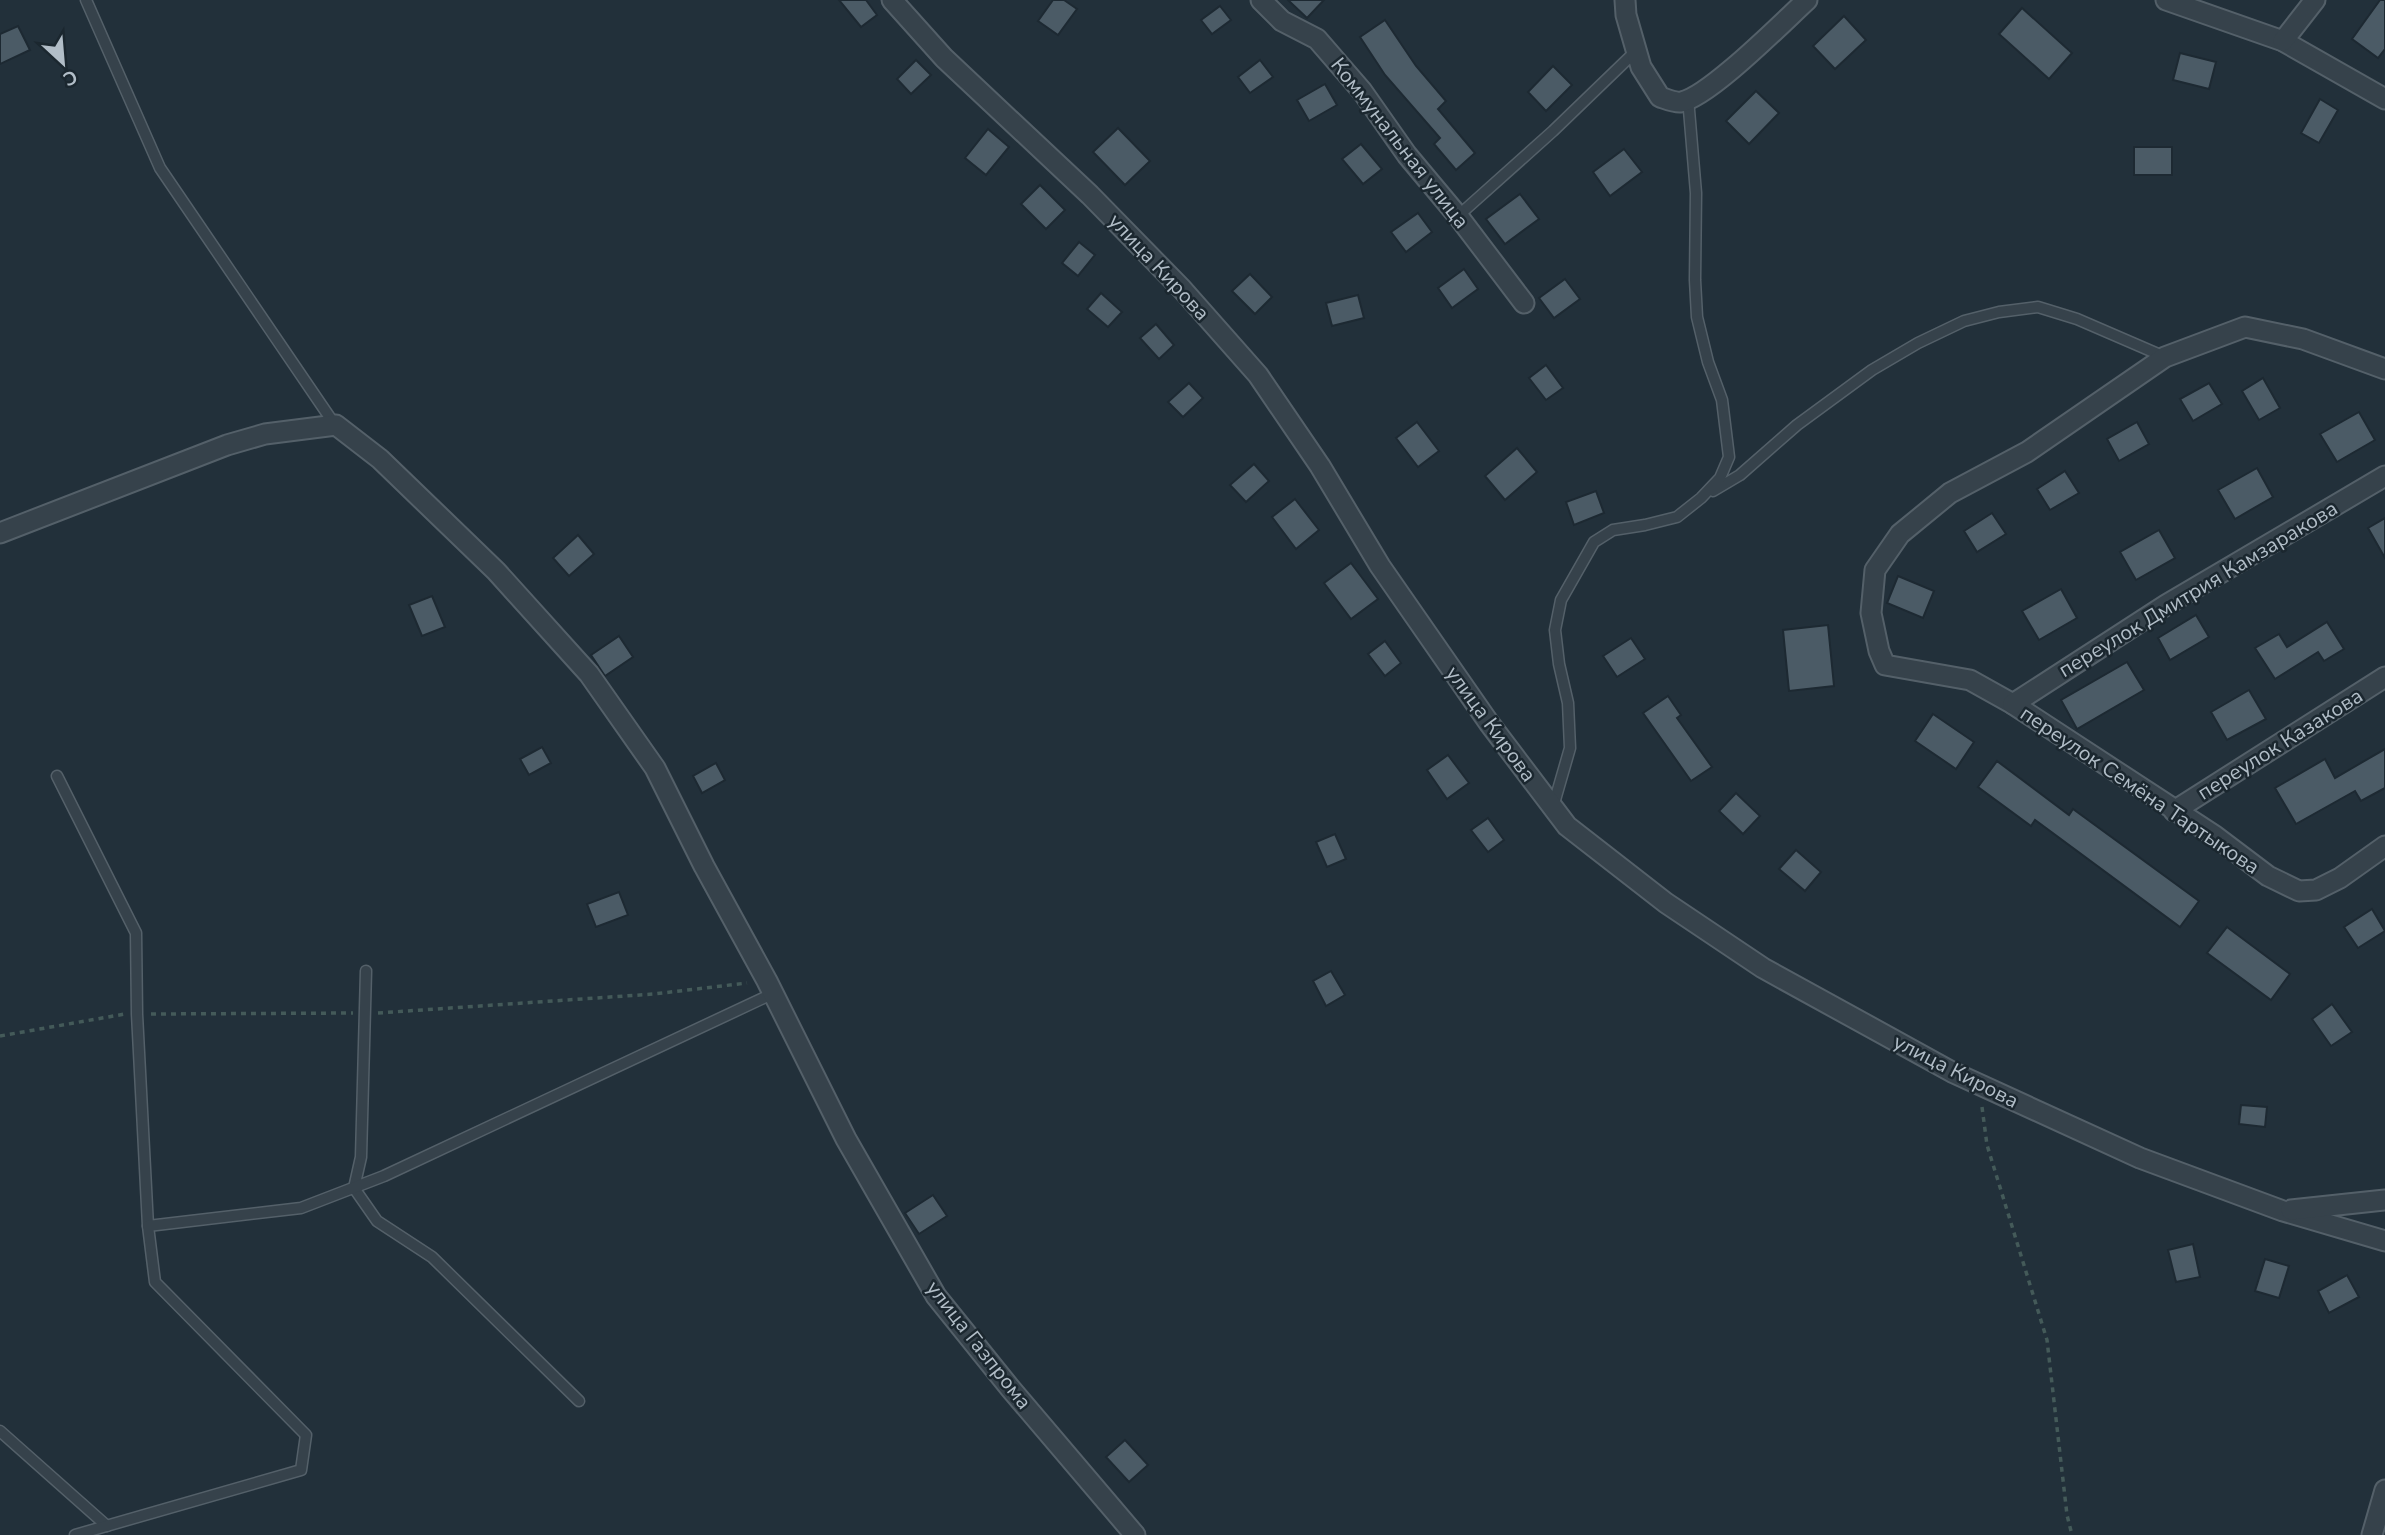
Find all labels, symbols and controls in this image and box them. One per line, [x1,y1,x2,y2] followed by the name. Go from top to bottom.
[28,28,98,98] north arrow
[1324,52,1476,234] street label: Коммунальная улица
[58,63,82,92] text: С
[1102,207,1216,327] street label: улица Кирова
[2053,494,2343,684] street label: переулок Дмитрия Камзаракова
[1439,660,1543,788] street label: улица Кирова
[2192,682,2368,806] street label: переулок Казакова
[2015,699,2265,881] street label: переулок Семёна Тартыкова
[1889,1027,2023,1115] street label: улица Кирова
[920,1275,1038,1415] street label: улица Газпрома

